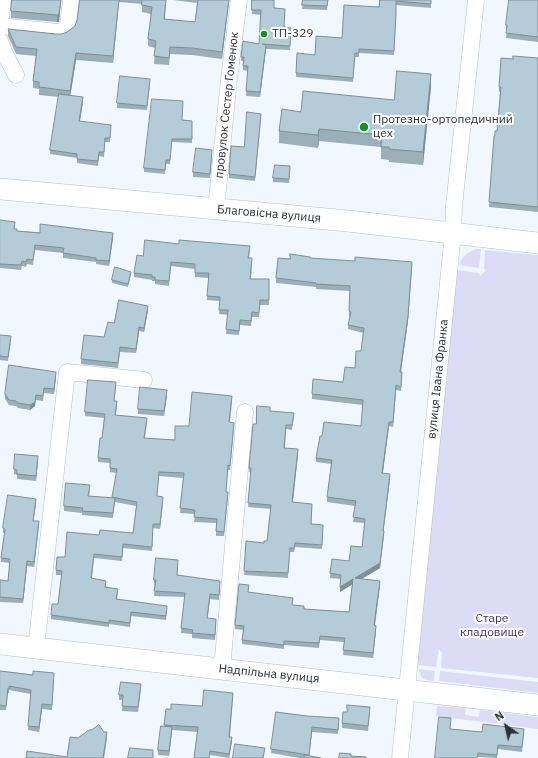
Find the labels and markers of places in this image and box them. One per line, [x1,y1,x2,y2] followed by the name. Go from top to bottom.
[272,27,314,41] place label: ТП-329
[259,29,269,39] marker: ТП-329
[373,113,513,141] place label: Протезно-ортопедичний цех
[358,121,370,133] marker: Протезно-ортопедичний цех

